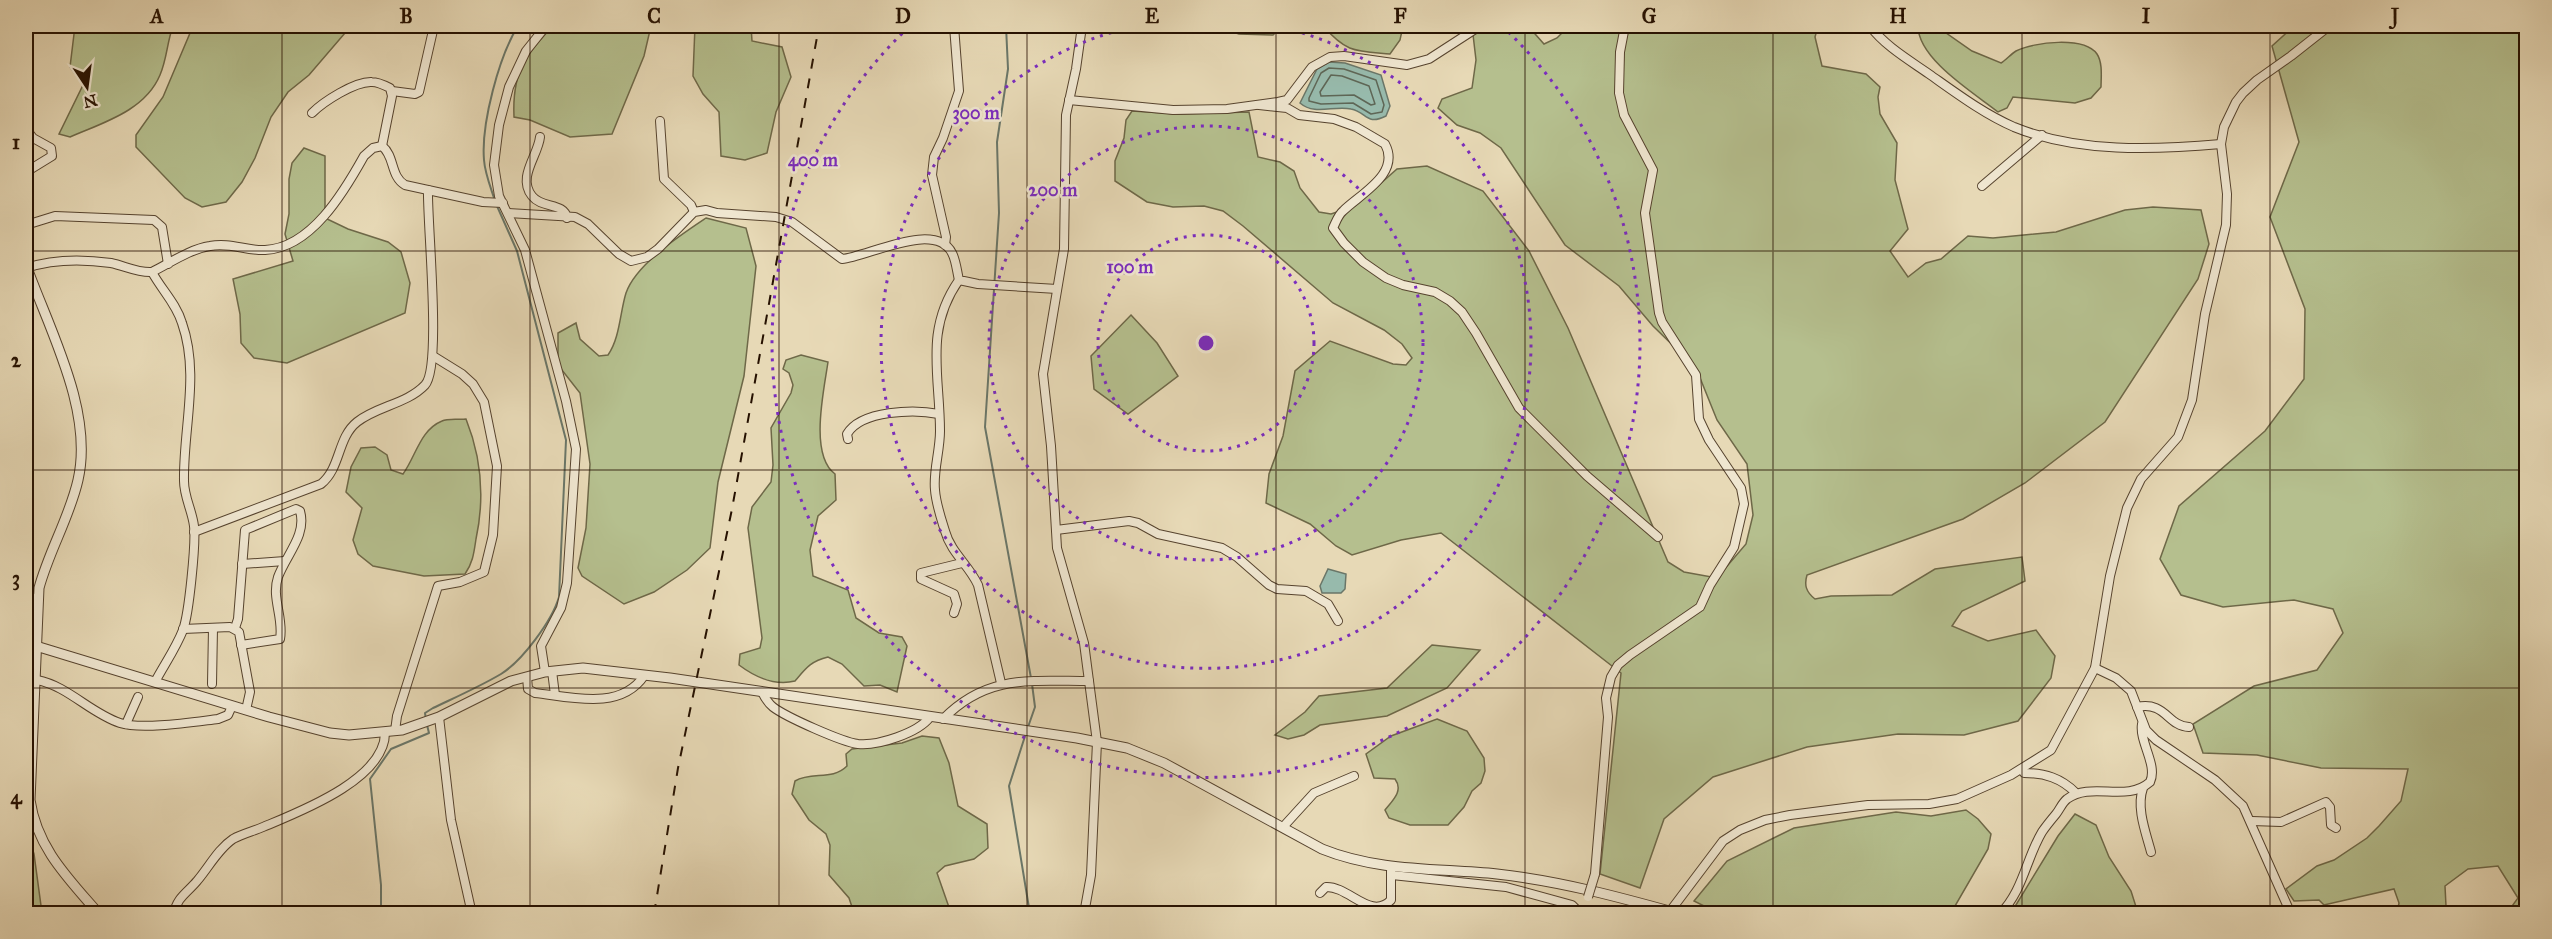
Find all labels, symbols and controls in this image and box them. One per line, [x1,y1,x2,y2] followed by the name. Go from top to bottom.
[148,4,164,28] text: A
[399,4,413,28] text: B
[647,4,661,28] text: C
[895,4,911,28] text: D
[1145,4,1160,28] text: E
[1393,4,1407,28] text: F
[1642,4,1657,28] text: G
[1889,4,1907,28] text: H
[2142,4,2151,28] text: I
[2388,4,2400,30] text: J
[57,57,117,117] north arrow
[81,90,99,112] text: N
[952,102,1000,125] text: 300 m
[12,130,20,154] text: 1
[788,149,839,172] text: 400 m
[1029,179,1078,201] text: 200 m
[1107,256,1154,278] text: 100 m
[1196,333,1216,353] centre of rings
[11,348,22,372] text: 2
[12,566,20,591] text: 3
[10,785,22,810] text: 4

